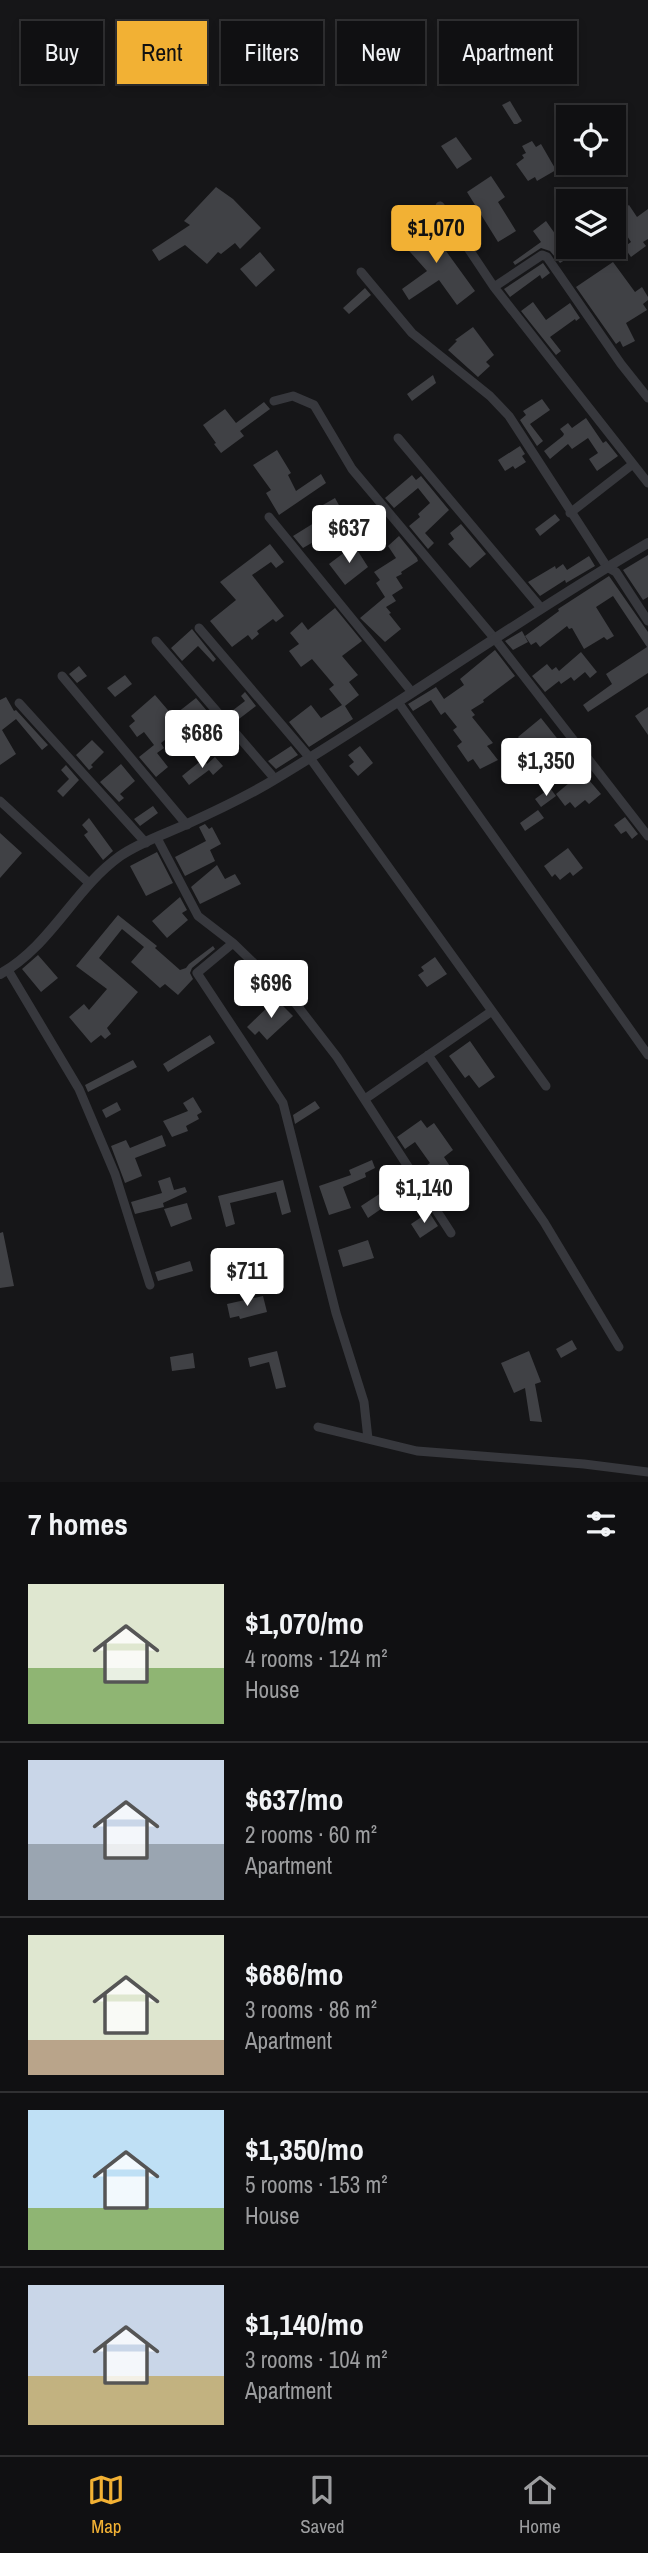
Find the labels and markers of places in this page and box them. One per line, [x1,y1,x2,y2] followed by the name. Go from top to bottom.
[379,205,493,265] pin: $1,070
[308,505,390,565] pin: $637
[161,710,243,770] pin: $686
[489,738,603,798] pin: $1,350
[230,960,312,1020] pin: $696
[367,1166,481,1225] pin: $1,140
[206,1248,288,1308] pin: $711

